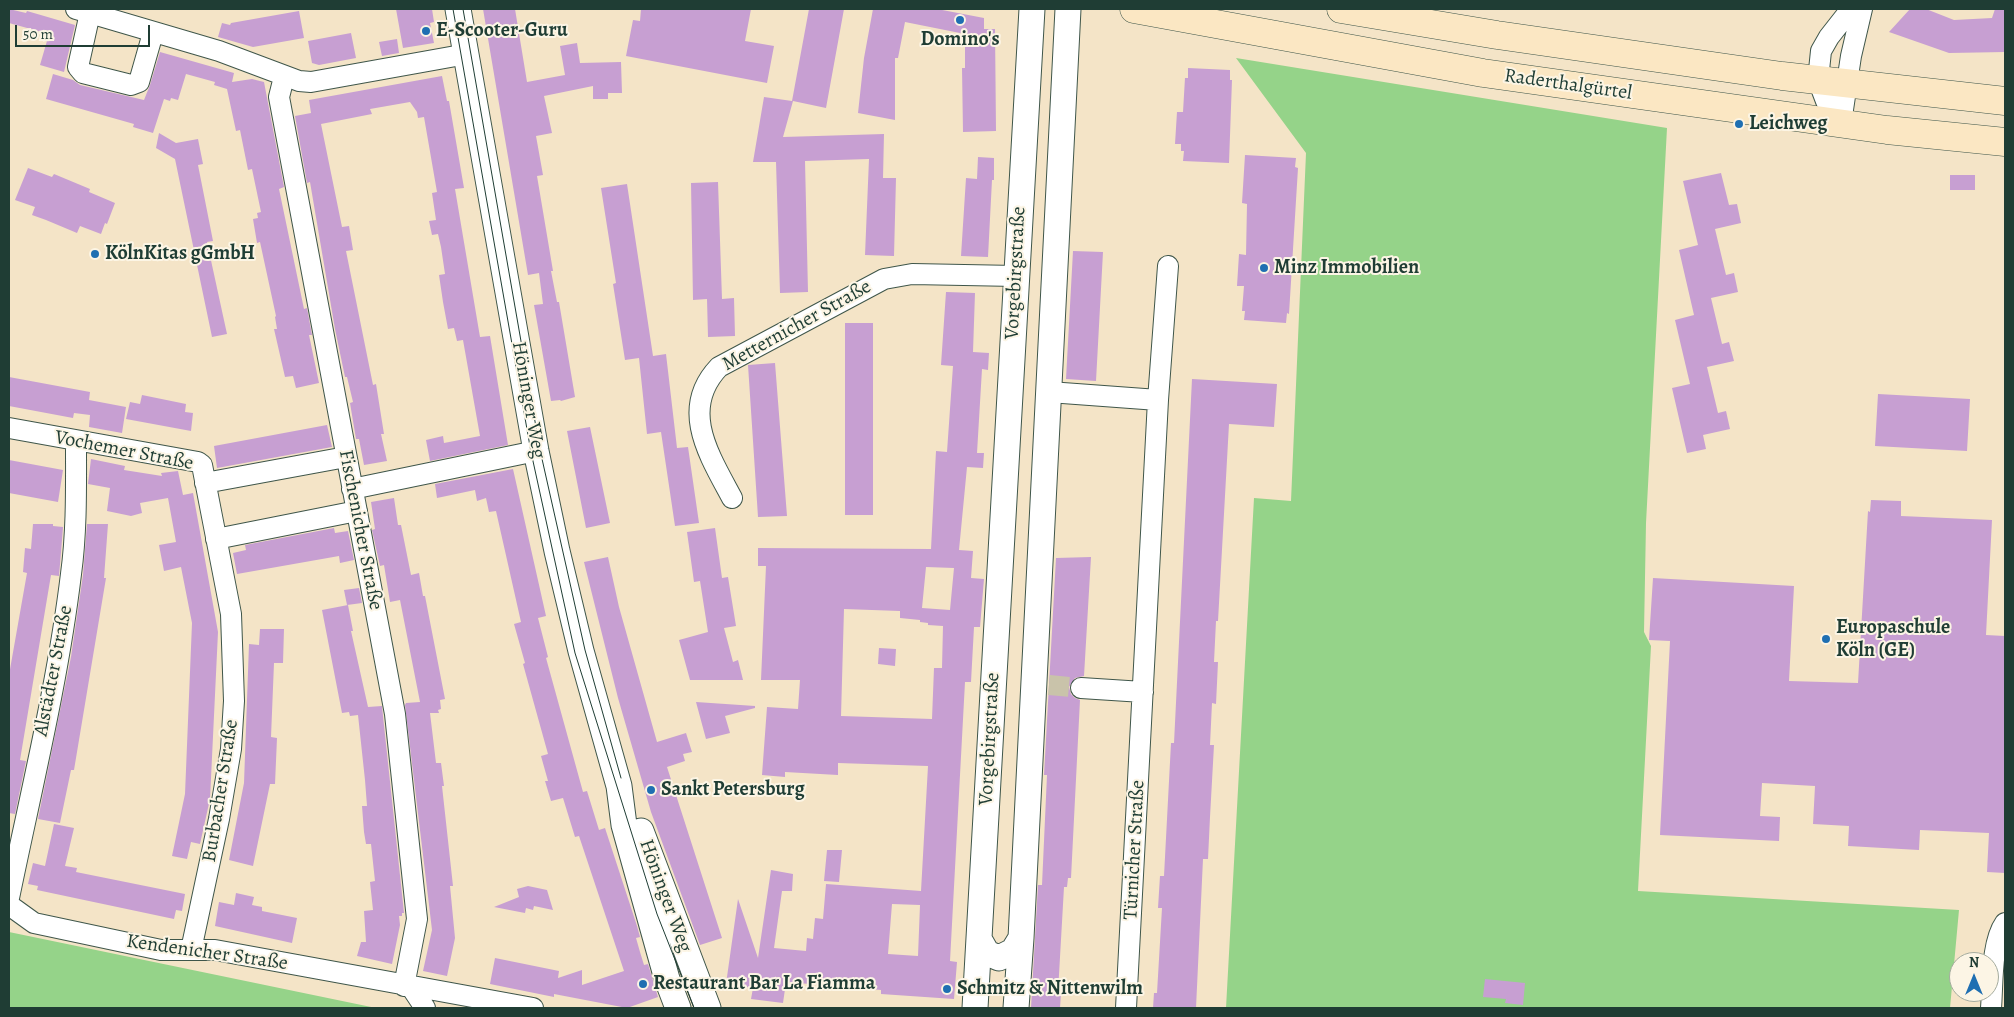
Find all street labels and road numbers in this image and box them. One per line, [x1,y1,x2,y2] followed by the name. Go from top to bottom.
[1502,64,1634,106] street label: Raderthalgürtel
[1001,206,1031,340] street label: Vorgebirgstraße
[718,275,876,377] street label: Metternicher Straße
[506,339,550,461] street label: Höninger Weg
[53,426,195,476] street label: Vochemer Straße
[333,448,387,612] street label: Fischenicher Straße
[30,604,78,738] street label: Alstädter Straße
[975,672,1005,806] street label: Vorgebirgstraße
[198,718,244,864] street label: Burbacher Straße
[1119,780,1151,920] street label: Türnicher Straße
[633,836,697,956] street label: Höninger Weg
[125,930,289,976] street label: Kendenicher Straße

